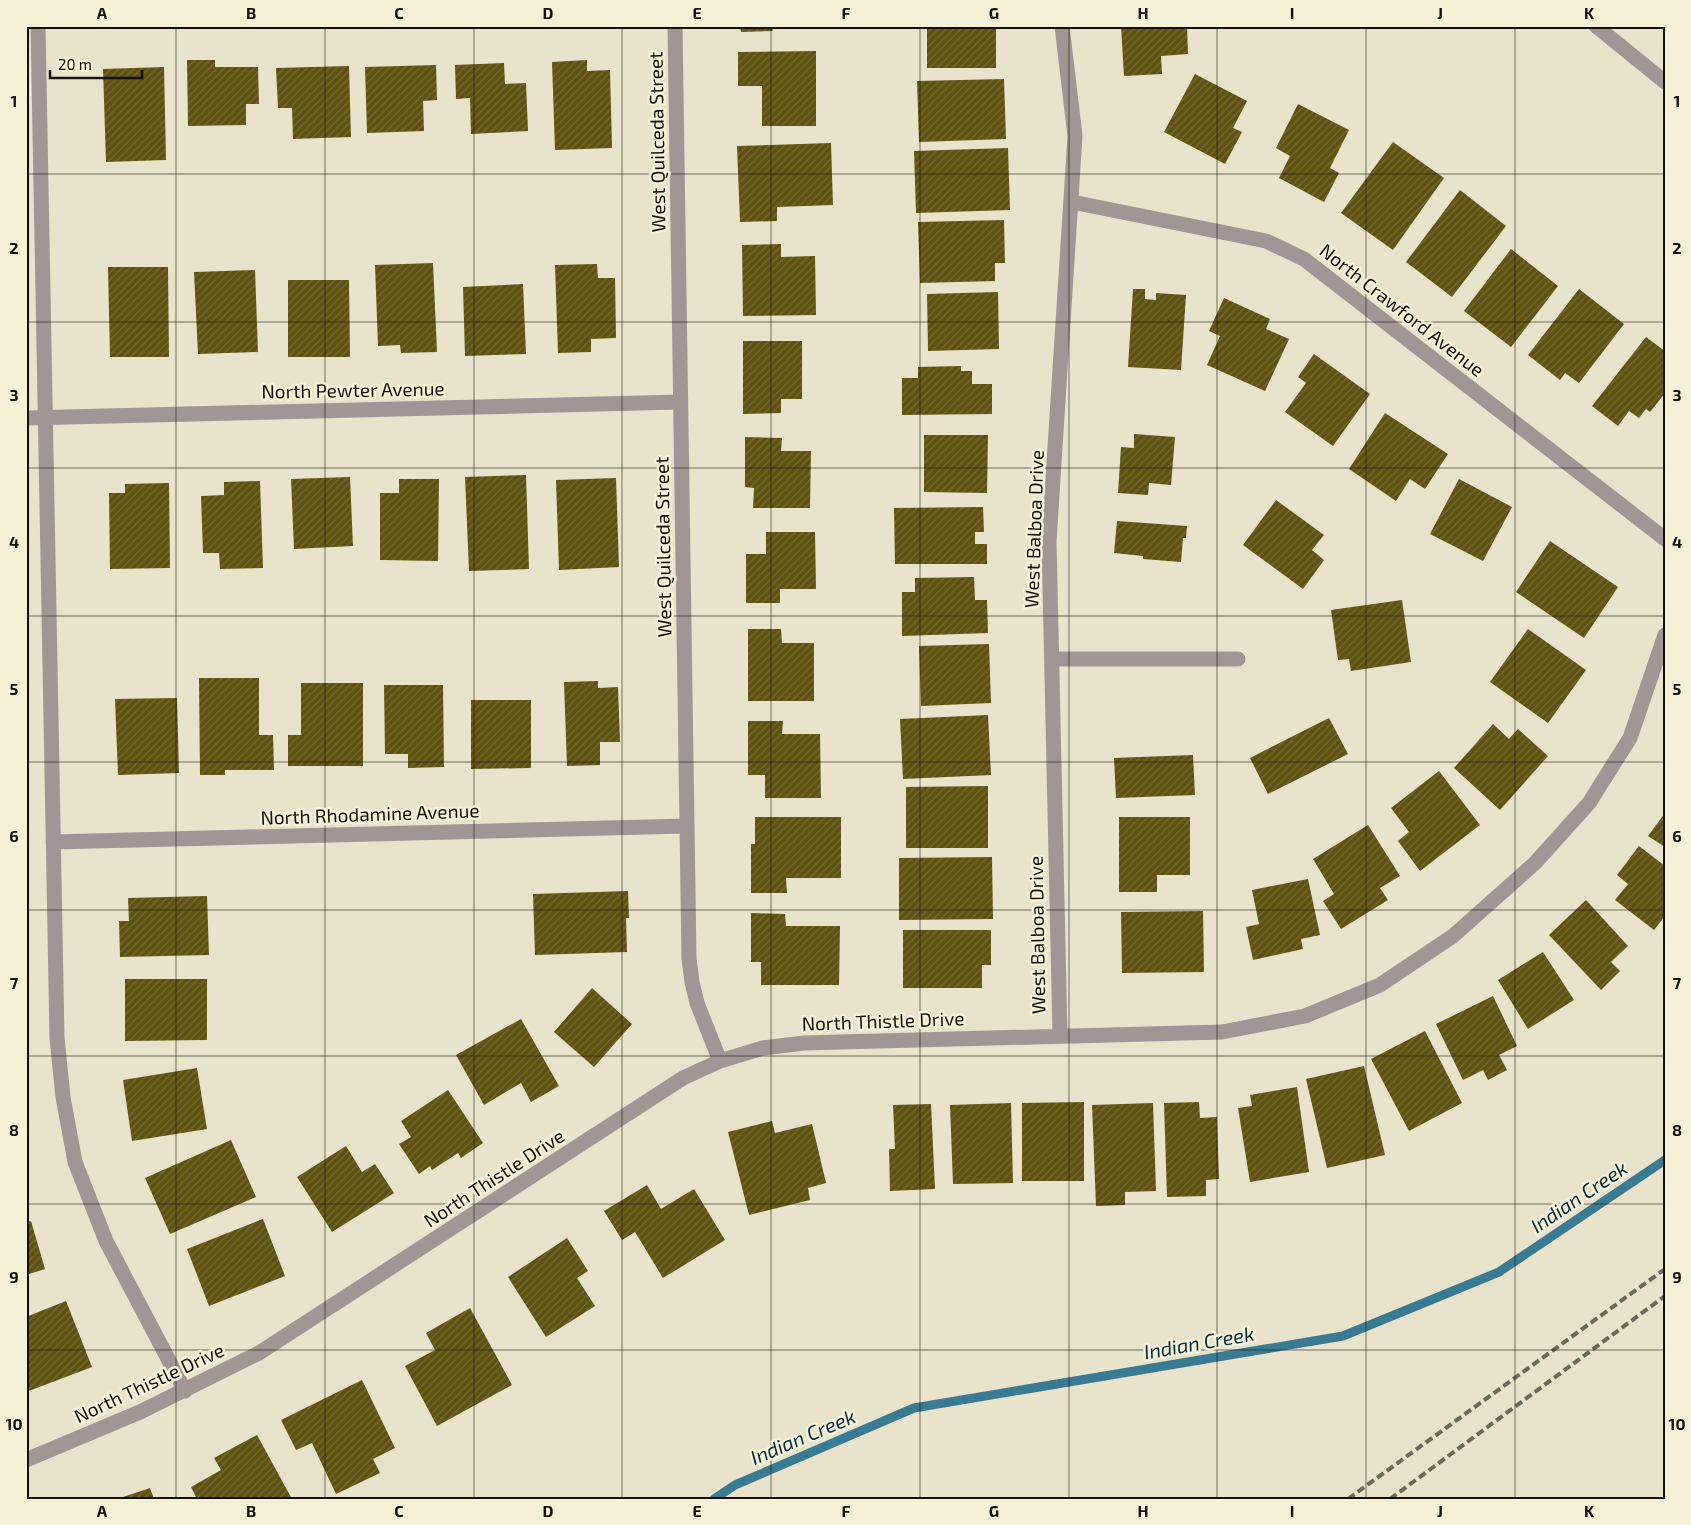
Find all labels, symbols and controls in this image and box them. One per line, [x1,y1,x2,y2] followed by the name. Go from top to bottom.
[97,3,108,22] text: A
[246,3,256,22] text: B
[394,3,404,22] text: C
[543,3,554,22] text: D
[692,3,702,22] text: E
[842,3,851,22] text: F
[989,3,999,22] text: G
[1137,3,1149,22] text: H
[1290,3,1294,22] text: I
[1437,3,1443,22] text: J
[1584,3,1595,22] text: K
[50,48,142,80] scale bar
[643,52,670,233] street label: West Quilceda Street
[58,55,92,73] text: 20 m
[11,91,17,110] text: 1
[1674,91,1680,110] text: 1
[9,238,19,257] text: 2
[1315,238,1489,381] street label: North Crawford Avenue
[1672,238,1682,257] text: 2
[261,376,445,403] street label: North Pewter Avenue
[9,385,19,404] text: 3
[1672,385,1682,404] text: 3
[1019,449,1048,608] street label: West Balboa Drive
[649,457,676,638] street label: West Quilceda Street
[9,532,19,551] text: 4
[1672,532,1682,551] text: 4
[10,679,19,698] text: 5
[1673,679,1682,698] text: 5
[260,798,480,829] street label: North Rhodamine Avenue
[9,826,19,845] text: 6
[1672,826,1682,845] text: 6
[1024,856,1049,1014] street label: West Balboa Drive
[10,973,19,992] text: 7
[1673,973,1682,992] text: 7
[801,1006,965,1035] street label: North Thistle Drive
[9,1120,19,1139] text: 8
[1672,1120,1682,1139] text: 8
[419,1124,568,1232] street label: North Thistle Drive
[1525,1155,1631,1237] water label: Indian Creek
[9,1267,19,1286] text: 9
[1672,1267,1682,1286] text: 9
[1142,1321,1256,1364] water label: Indian Creek
[70,1338,227,1427] street label: North Thistle Drive
[747,1403,859,1469] water label: Indian Creek
[5,1414,23,1433] text: 10
[1668,1414,1686,1433] text: 10
[97,1501,108,1520] text: A
[246,1501,256,1520] text: B
[394,1501,404,1520] text: C
[543,1501,554,1520] text: D
[692,1501,702,1520] text: E
[842,1501,851,1520] text: F
[989,1501,999,1520] text: G
[1137,1501,1149,1520] text: H
[1290,1501,1294,1520] text: I
[1437,1501,1443,1520] text: J
[1584,1501,1595,1520] text: K

